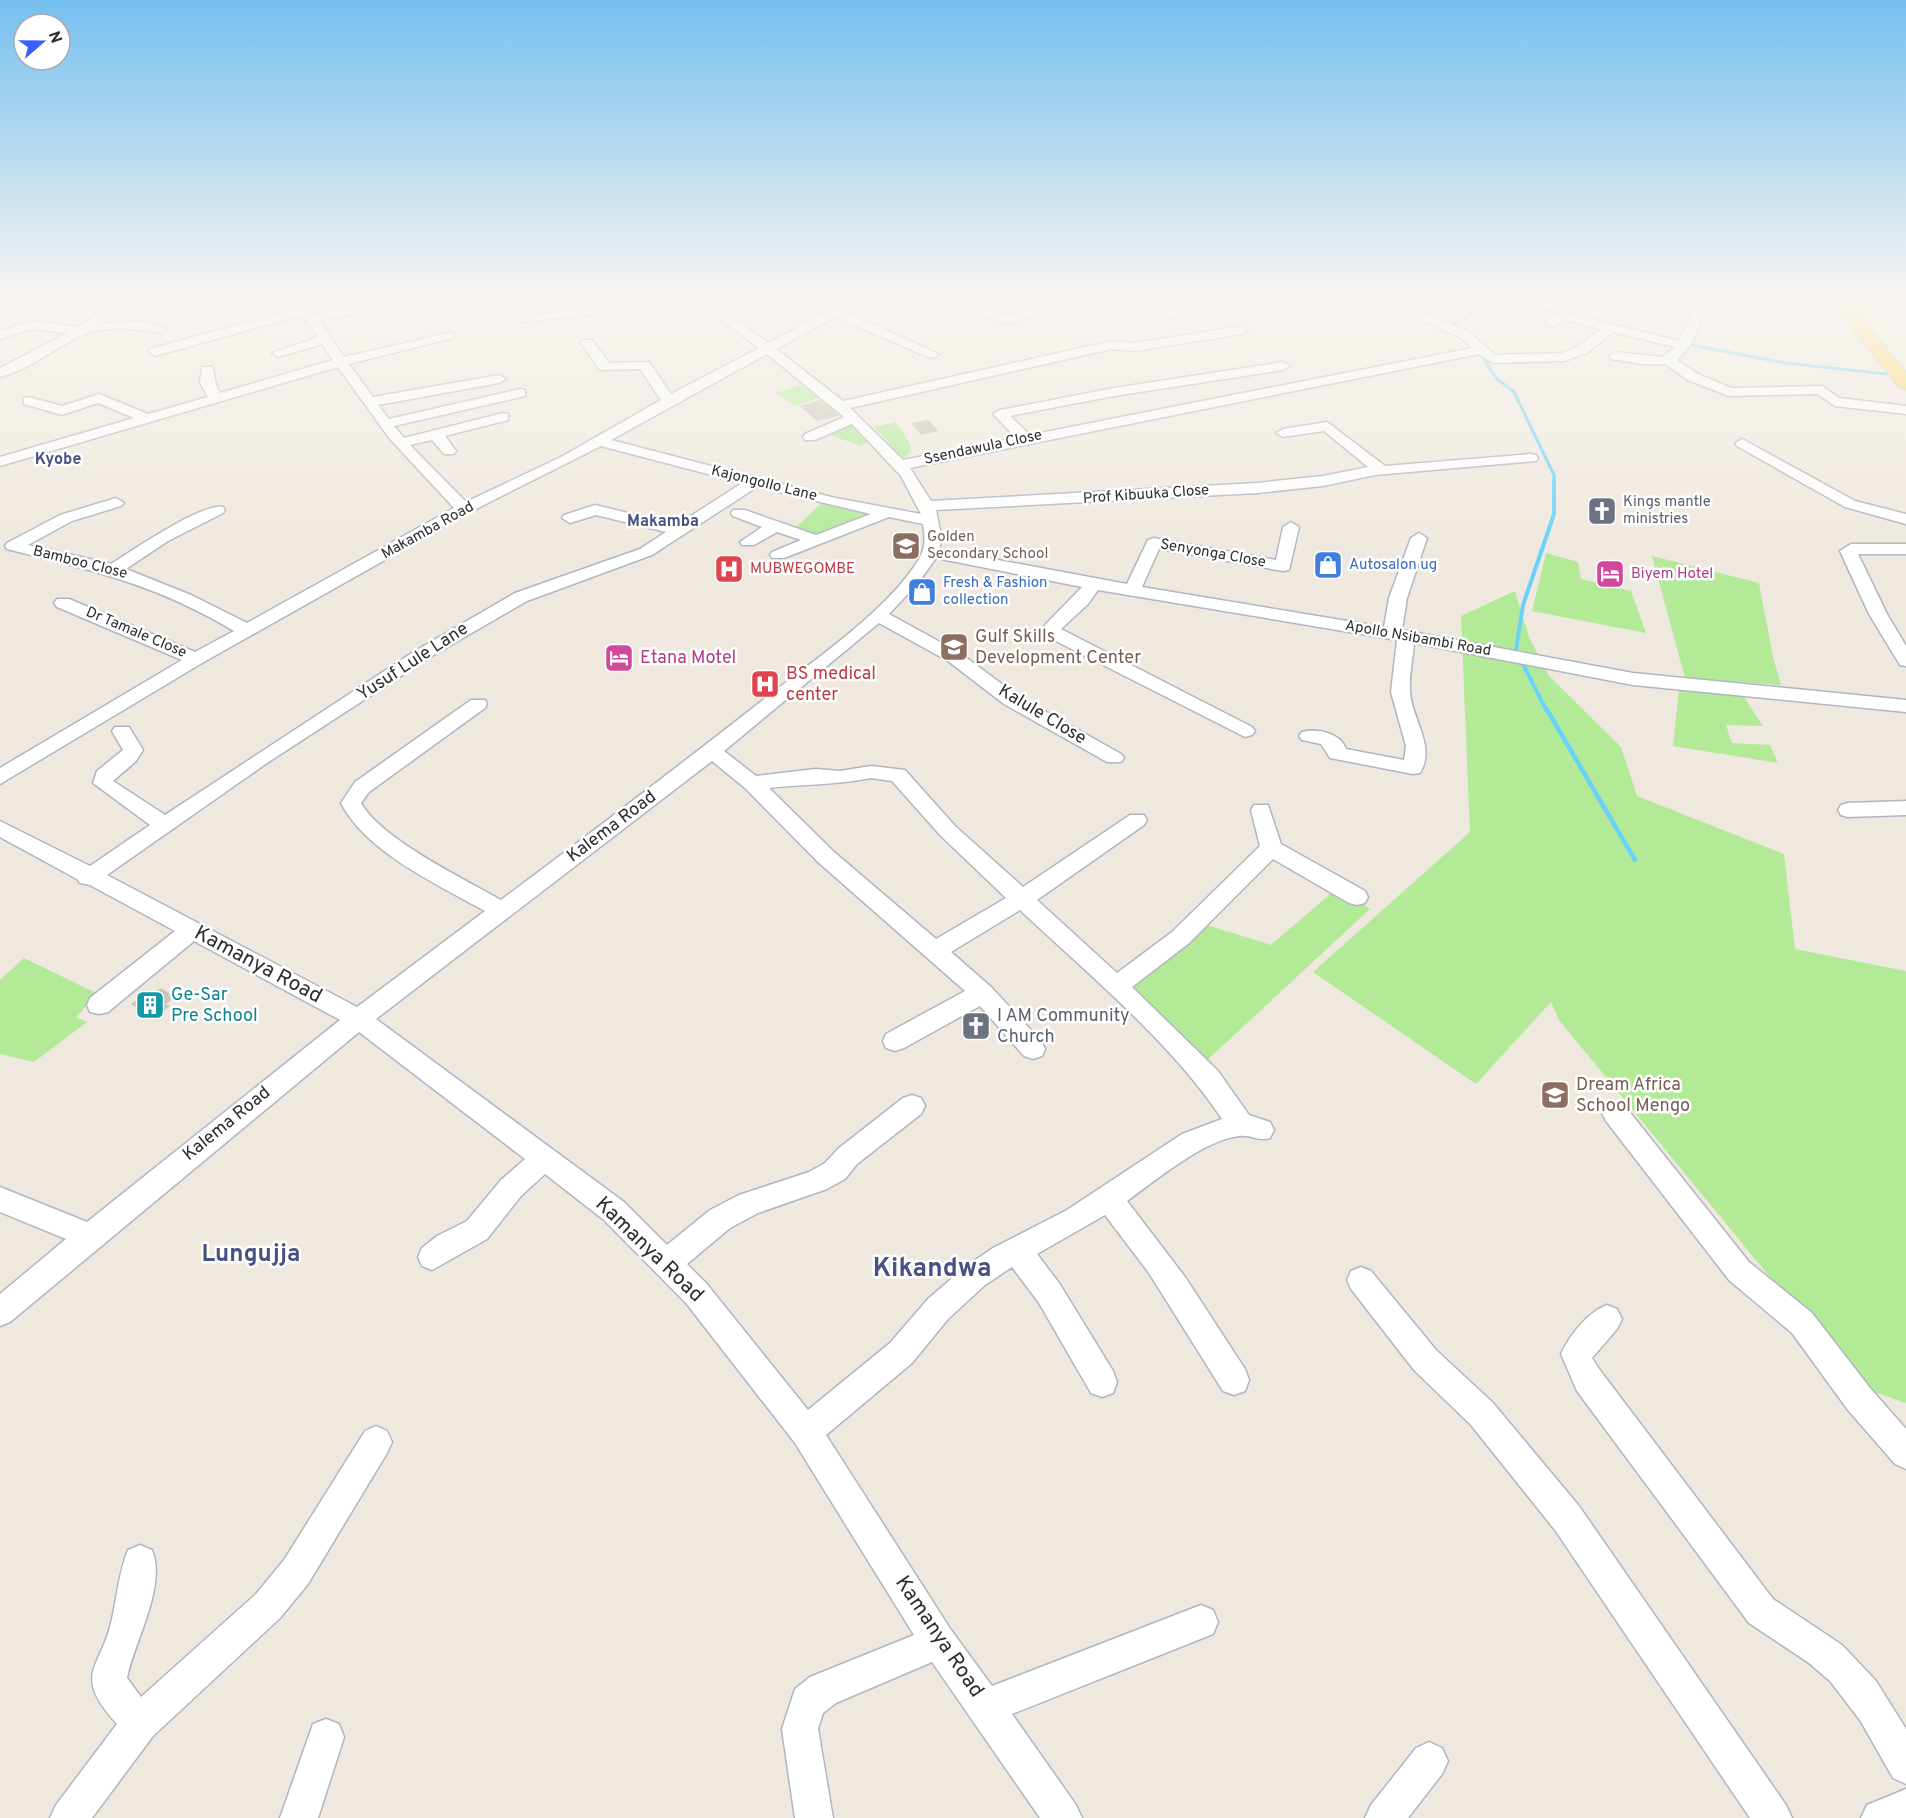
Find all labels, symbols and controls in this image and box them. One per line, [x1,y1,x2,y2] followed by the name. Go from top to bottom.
[12,12,72,72] north arrow
[43,29,66,46] text: N
[922,426,1044,470] street label: Ssendawula Close
[35,450,81,470] district label: Kyobe
[709,462,819,506] street label: Kajongollo Lane
[1082,481,1210,509] street label: Prof Kibuuka Close
[1623,493,1711,529] place label: Kings mantle ministries
[1586,495,1618,527] church icon: Kings mantle ministries
[378,498,478,564] street label: Makamba Road
[627,512,699,532] district label: Makamba
[927,528,1048,564] place label: Golden Secondary School
[890,530,922,562] school or university icon: Golden Secondary School
[1159,535,1267,573] street label: Senyonga Close
[31,542,129,584] street label: Bamboo Close
[1312,549,1344,581] shop icon: Autosalon ug
[713,553,745,585] hospital icon: MUBWEGOMBE
[1349,556,1437,575] place label: Autosalon ug
[1594,558,1626,590] hotel icon: Biyem Hotel
[750,560,855,579] place label: MUBWEGOMBE
[1631,565,1713,584] place label: Biyem Hotel
[943,574,1048,610] place label: Fresh & Fashion collection
[906,576,938,608] shop icon: Fresh & Fashion collection
[83,603,189,663] street label: Dr Tamale Close
[1343,617,1493,661] street label: Apollo Nsibambi Road
[353,618,473,706] street label: Yusuf Lule Lane
[975,626,1141,670] place label: Gulf Skills Development Center
[938,631,970,663] school or university icon: Gulf Skills Development Center
[603,642,635,674] hotel icon: Etana Motel
[640,647,736,670] place label: Etana Motel
[786,663,876,707] place label: BS medical center
[749,668,781,700] hospital icon: BS medical center
[994,680,1090,750] street label: Kalule Close
[563,786,661,868] street label: Kalema Road
[189,920,327,1010] street label: Kamanya Road
[171,984,258,1028] place label: Ge-Sar Pre School
[134,989,166,1021] building icon: Ge-Sar Pre School
[997,1005,1130,1049] place label: I AM Community Church
[960,1010,992,1042] church icon: I AM Community Church
[1576,1074,1690,1118] place label: Dream Africa School Mengo
[1539,1079,1571,1111] school or university icon: Dream Africa School Mengo
[178,1082,276,1166] street label: Kalema Road
[589,1191,709,1309] street label: Kamanya Road
[202,1240,300,1270] district label: Lungujja
[873,1253,991,1286] district label: Kikandwa
[888,1571,990,1703] street label: Kamanya Road

